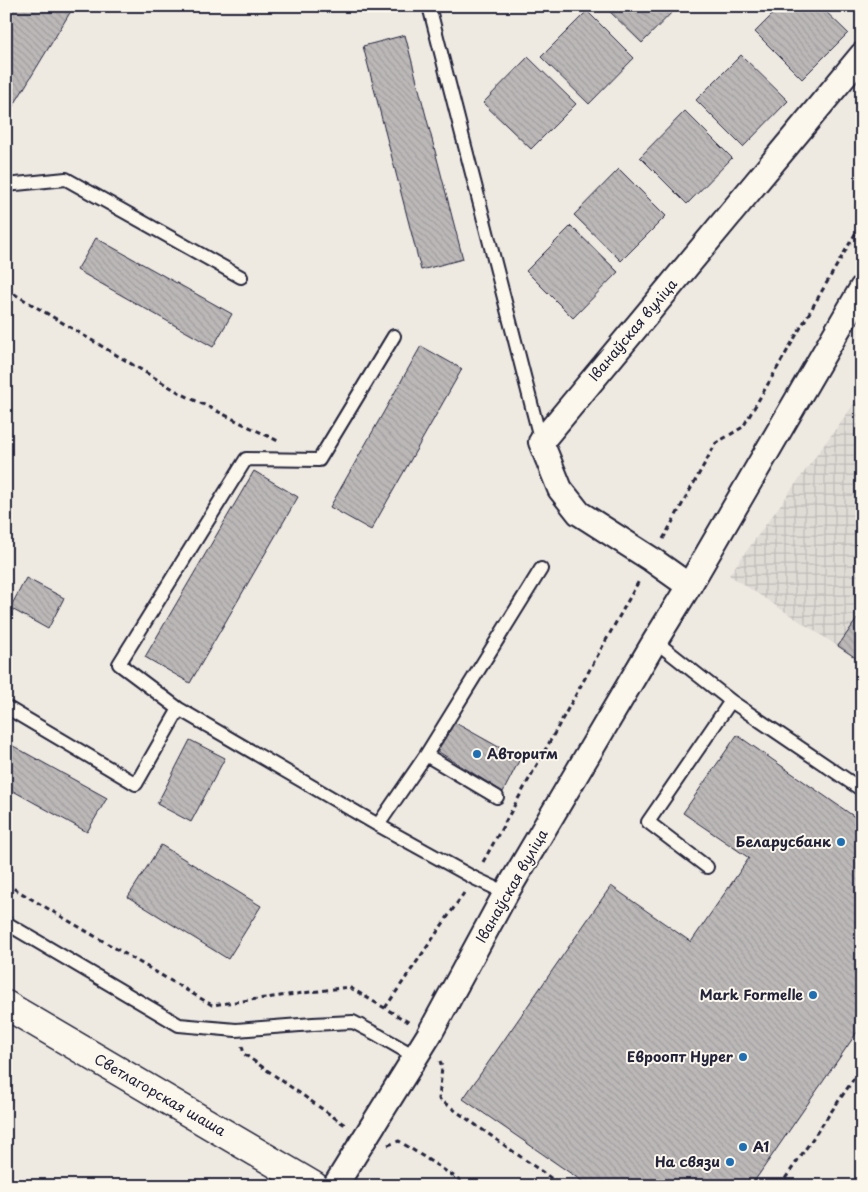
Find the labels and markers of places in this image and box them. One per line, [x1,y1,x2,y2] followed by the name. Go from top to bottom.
[487,743,558,764] place label: Авторитм
[471,748,483,760] marker: Авторитм
[736,831,831,852] place label: Беларусбанк
[835,836,847,848] marker: Беларусбанк
[700,984,803,1005] place label: Mark Formelle
[807,989,819,1001] marker: Mark Formelle
[627,1046,734,1067] place label: Евроопт Hyper
[737,1051,749,1063] marker: Евроопт Hyper
[753,1136,769,1157] place label: A1
[737,1141,749,1153] marker: A1
[655,1151,720,1172] place label: На связи
[724,1156,736,1168] marker: На связи

